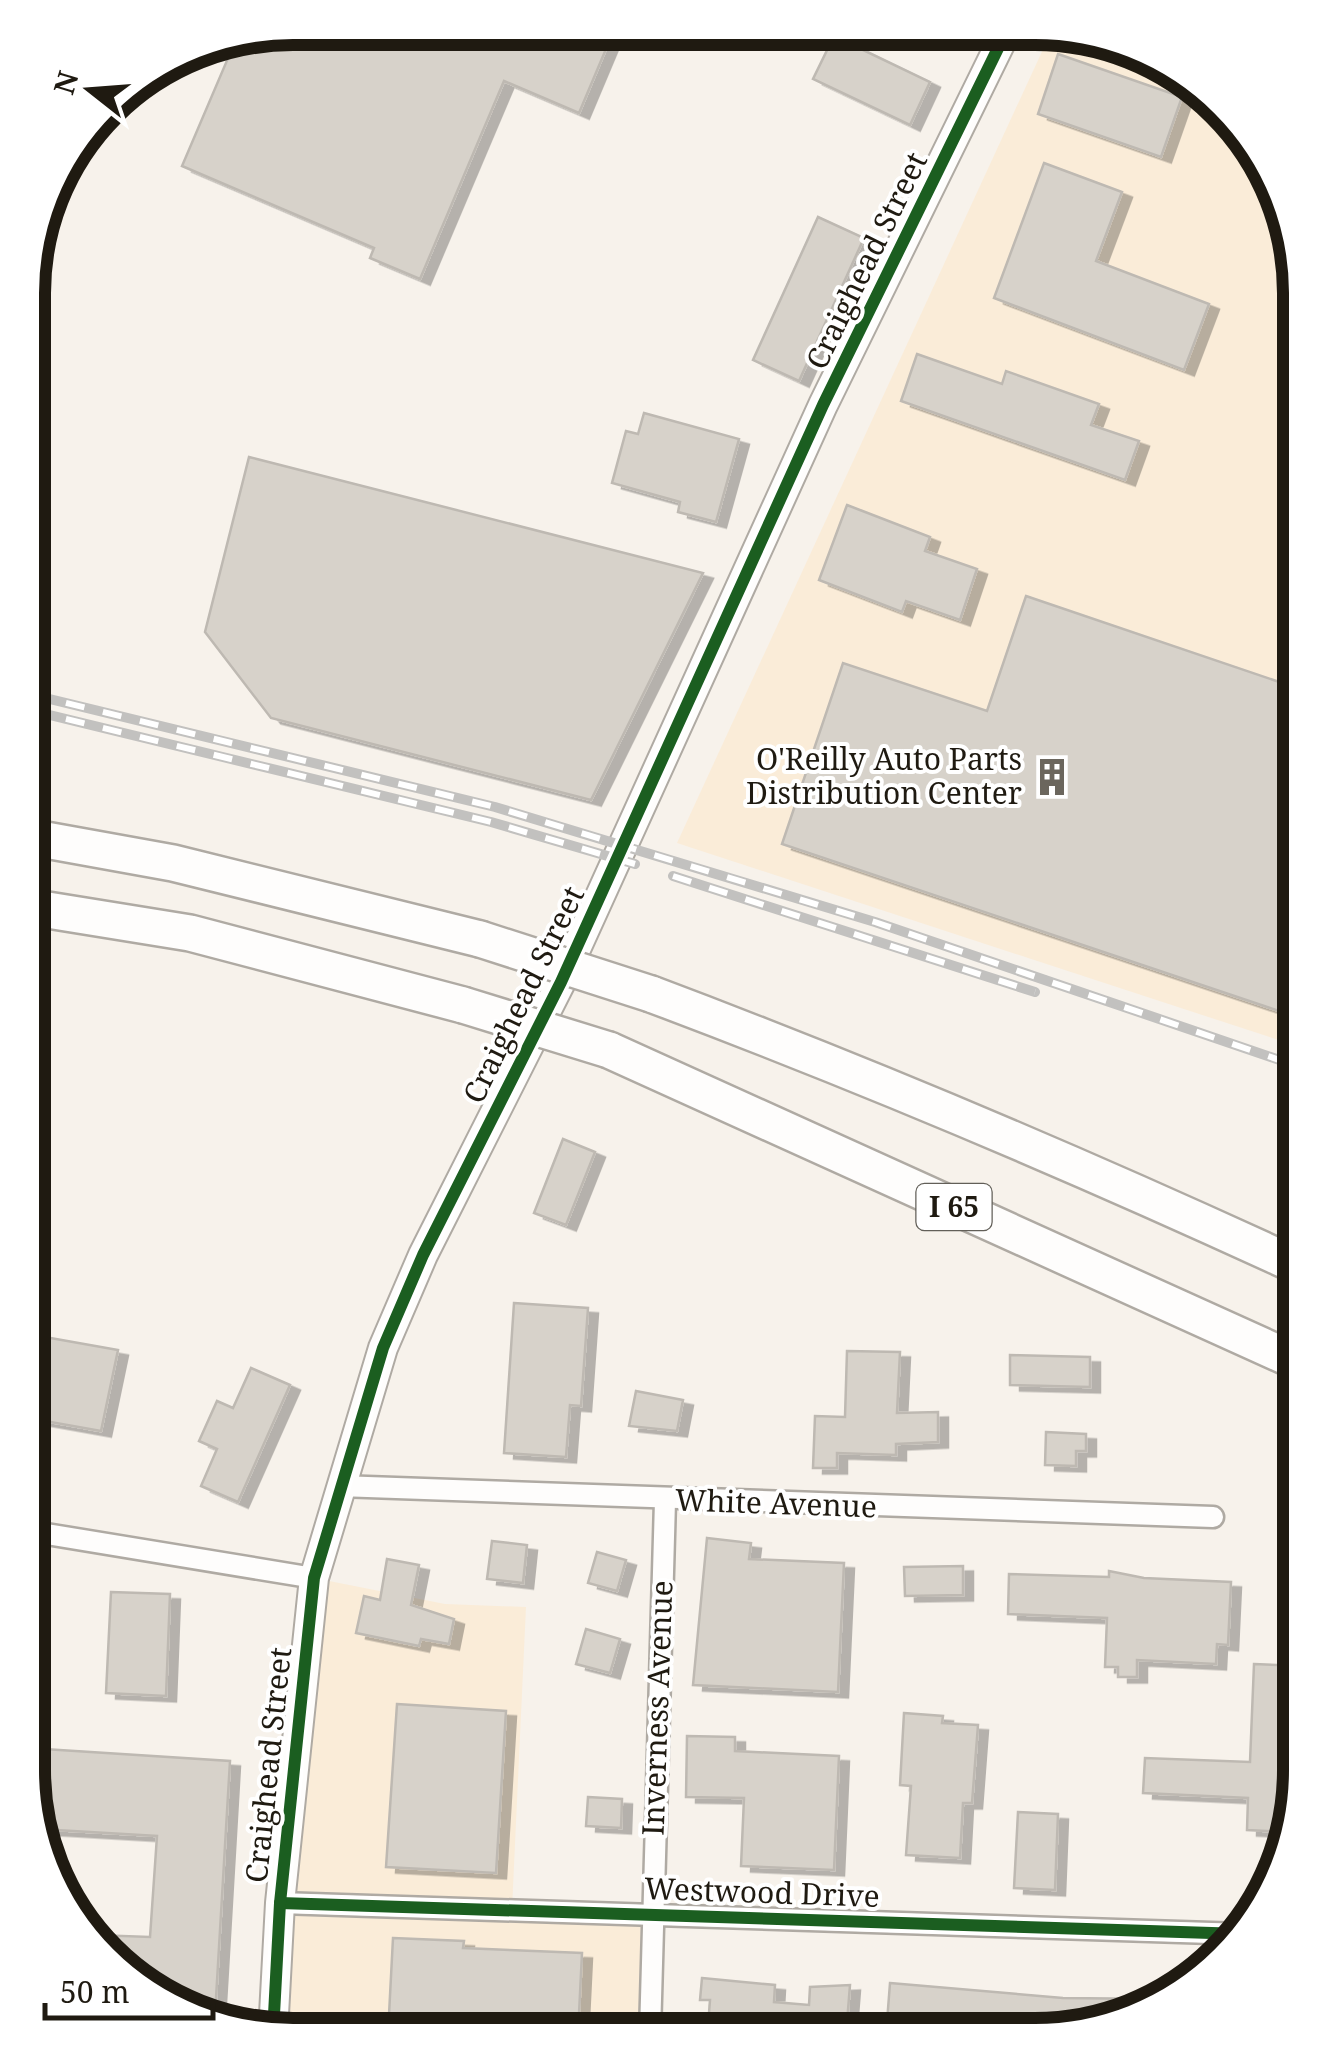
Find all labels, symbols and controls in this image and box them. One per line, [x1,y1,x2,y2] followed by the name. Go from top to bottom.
[40,40,140,140] north arrow
[44,66,87,99] text: N
[795,145,936,376] street label: Craighead Street
[746,738,1022,813] place label: O'Reilly Auto Parts Distribution Center
[1031,756,1073,798] building icon: O'Reilly Auto Parts Distribution Center
[452,879,593,1110] street label: Craighead Street
[916,1184,992,1230] road number: I 65
[675,1478,878,1527] street label: White Avenue
[632,1580,681,1836] street label: Inverness Avenue
[235,1645,300,1885] street label: Craighead Street
[644,1867,880,1916] street label: Westwood Drive
[45,1958,212,2020] scale bar
[60,1971,130,2012] text: 50 m

